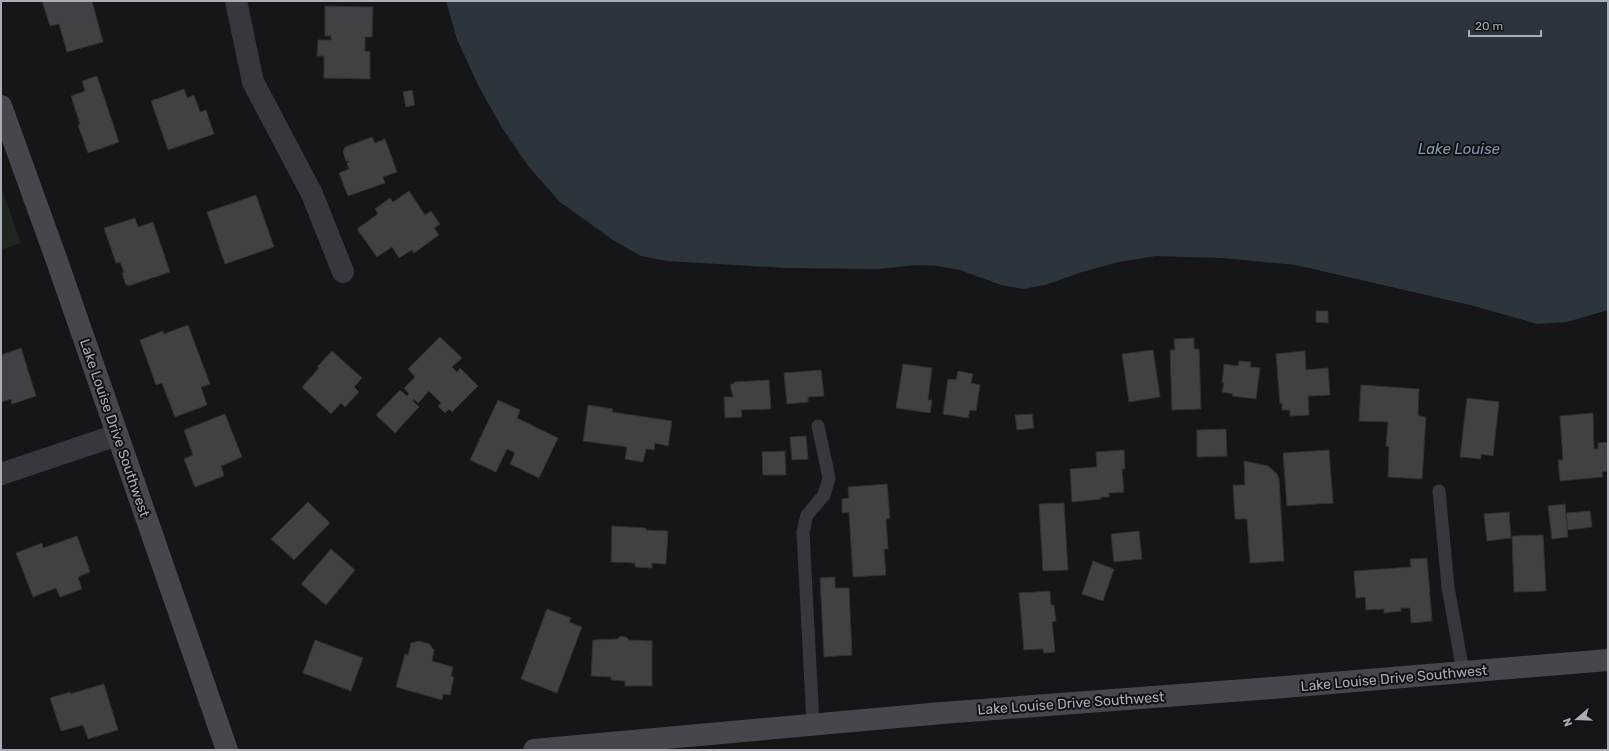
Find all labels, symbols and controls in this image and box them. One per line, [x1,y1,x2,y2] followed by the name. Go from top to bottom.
[1469,12,1541,38] scale bar
[1475,19,1503,33] text: 20 m
[1418,140,1501,158] water label: Lake Louise
[76,337,153,520] street label: Lake Louise Drive Southwest
[1300,662,1489,695] street label: Lake Louise Drive Southwest
[977,688,1166,719] street label: Lake Louise Drive Southwest
[1557,699,1597,739] north arrow
[1561,716,1575,728] text: N

